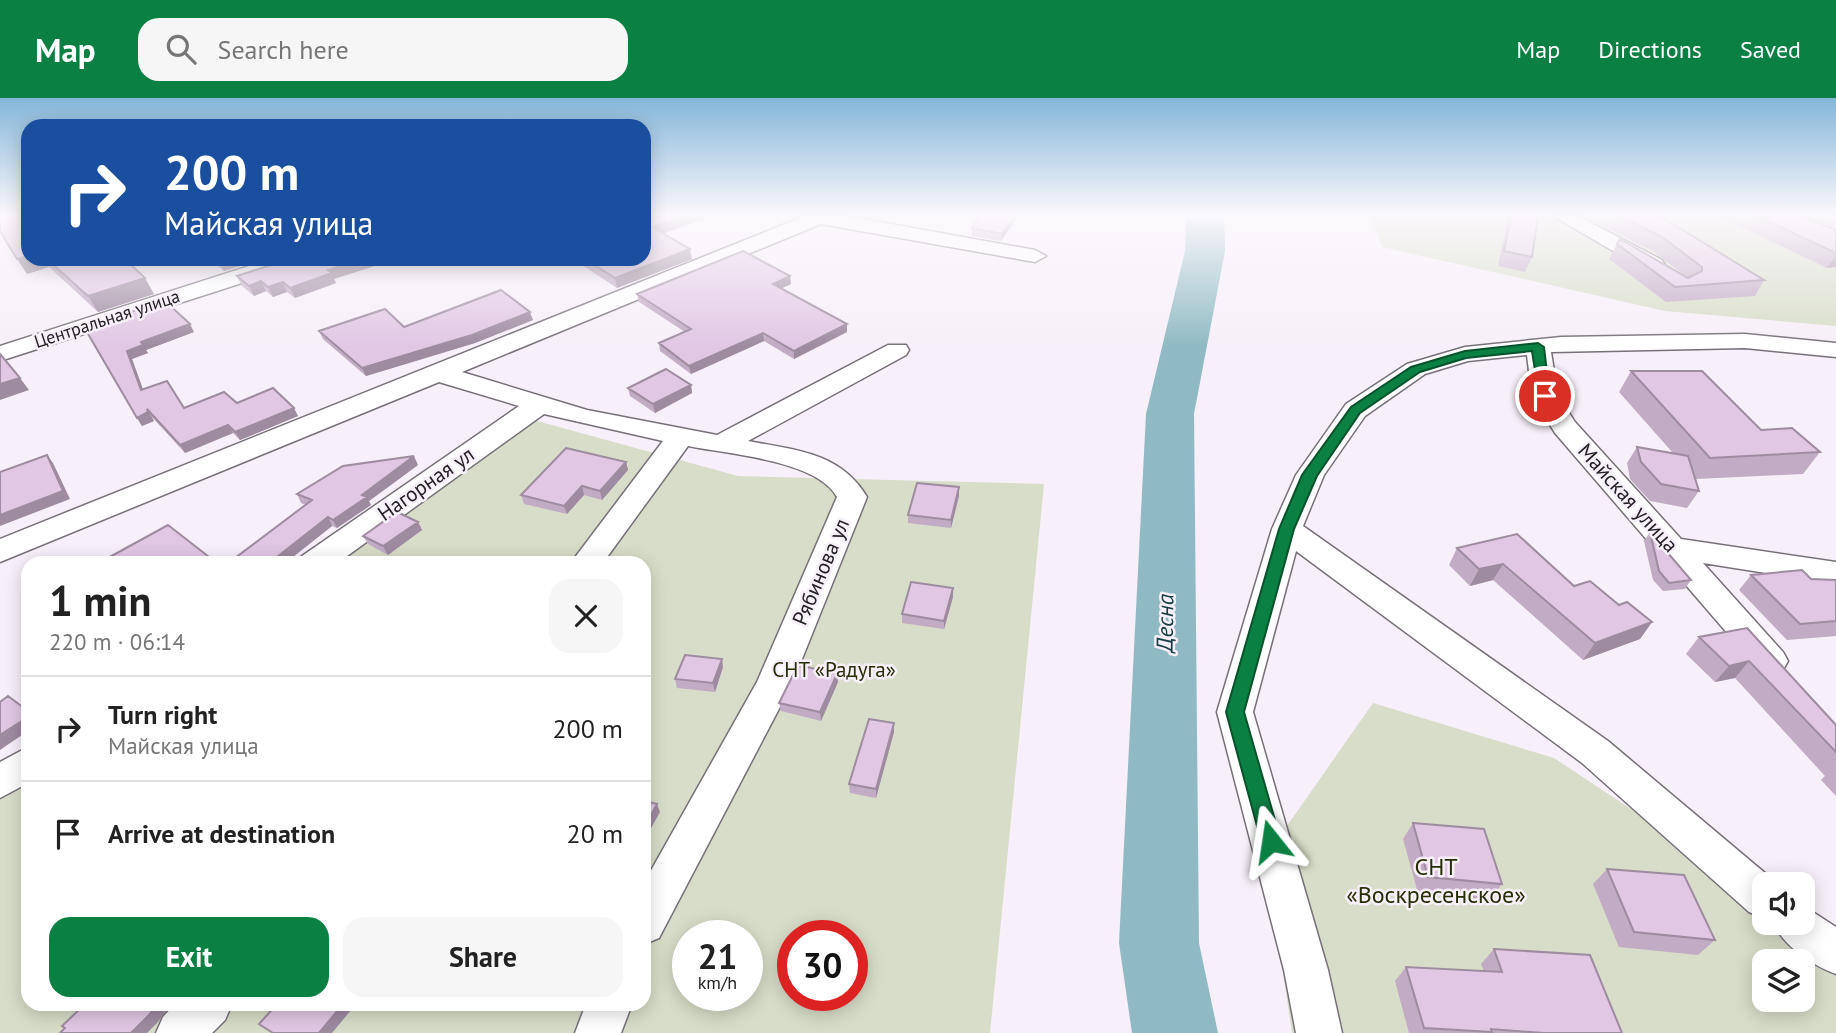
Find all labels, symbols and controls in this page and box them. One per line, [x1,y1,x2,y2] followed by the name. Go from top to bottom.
[138,18,628,81] search box
[35,28,96,71] text: Map
[162,30,200,68] icon: search
[218,33,349,66] text: Search here
[1516,34,1560,65] text: Map
[1598,34,1702,65] text: Directions
[1740,34,1801,65] text: Saved
[164,140,299,204] text: 200 m
[49,147,140,238] icon: right
[164,202,373,244] text: Майская улица
[31,284,183,353] street label: Центральная улица
[1515,366,1575,426] pin
[1526,377,1564,415] icon: arrive
[1572,438,1684,558] street label: Майская улица
[372,440,479,527] street label: Нагорная ул
[786,514,855,629] street label: Рябинова ул
[49,573,151,628] text: 1 min
[549,579,623,653] button: close
[1149,594,1180,654] water label: Десна
[49,627,185,656] text: 220 m · 06:14
[772,656,896,683] park label: СНТ «Радуга»
[108,698,217,731] text: Turn right
[49,710,87,748] icon: right
[552,712,623,745] text: 200 m
[108,731,259,760] text: Майская улица
[1234,804,1308,878] position arrow
[49,815,87,853] icon: arrive
[108,817,335,850] text: Arrive at destination
[567,817,623,850] text: 20 m
[1346,851,1526,910] park label: СНТ «Воскресенское»
[1752,872,1815,1012] map controls
[1752,872,1815,935] button: sound
[49,917,329,997] button: Exit
[343,917,623,997] button: Share
[777,920,868,1011] speed limit sign: 30
[698,933,737,979] text: 21
[1752,949,1815,1012] button: layers
[698,971,737,994] text: km/h

